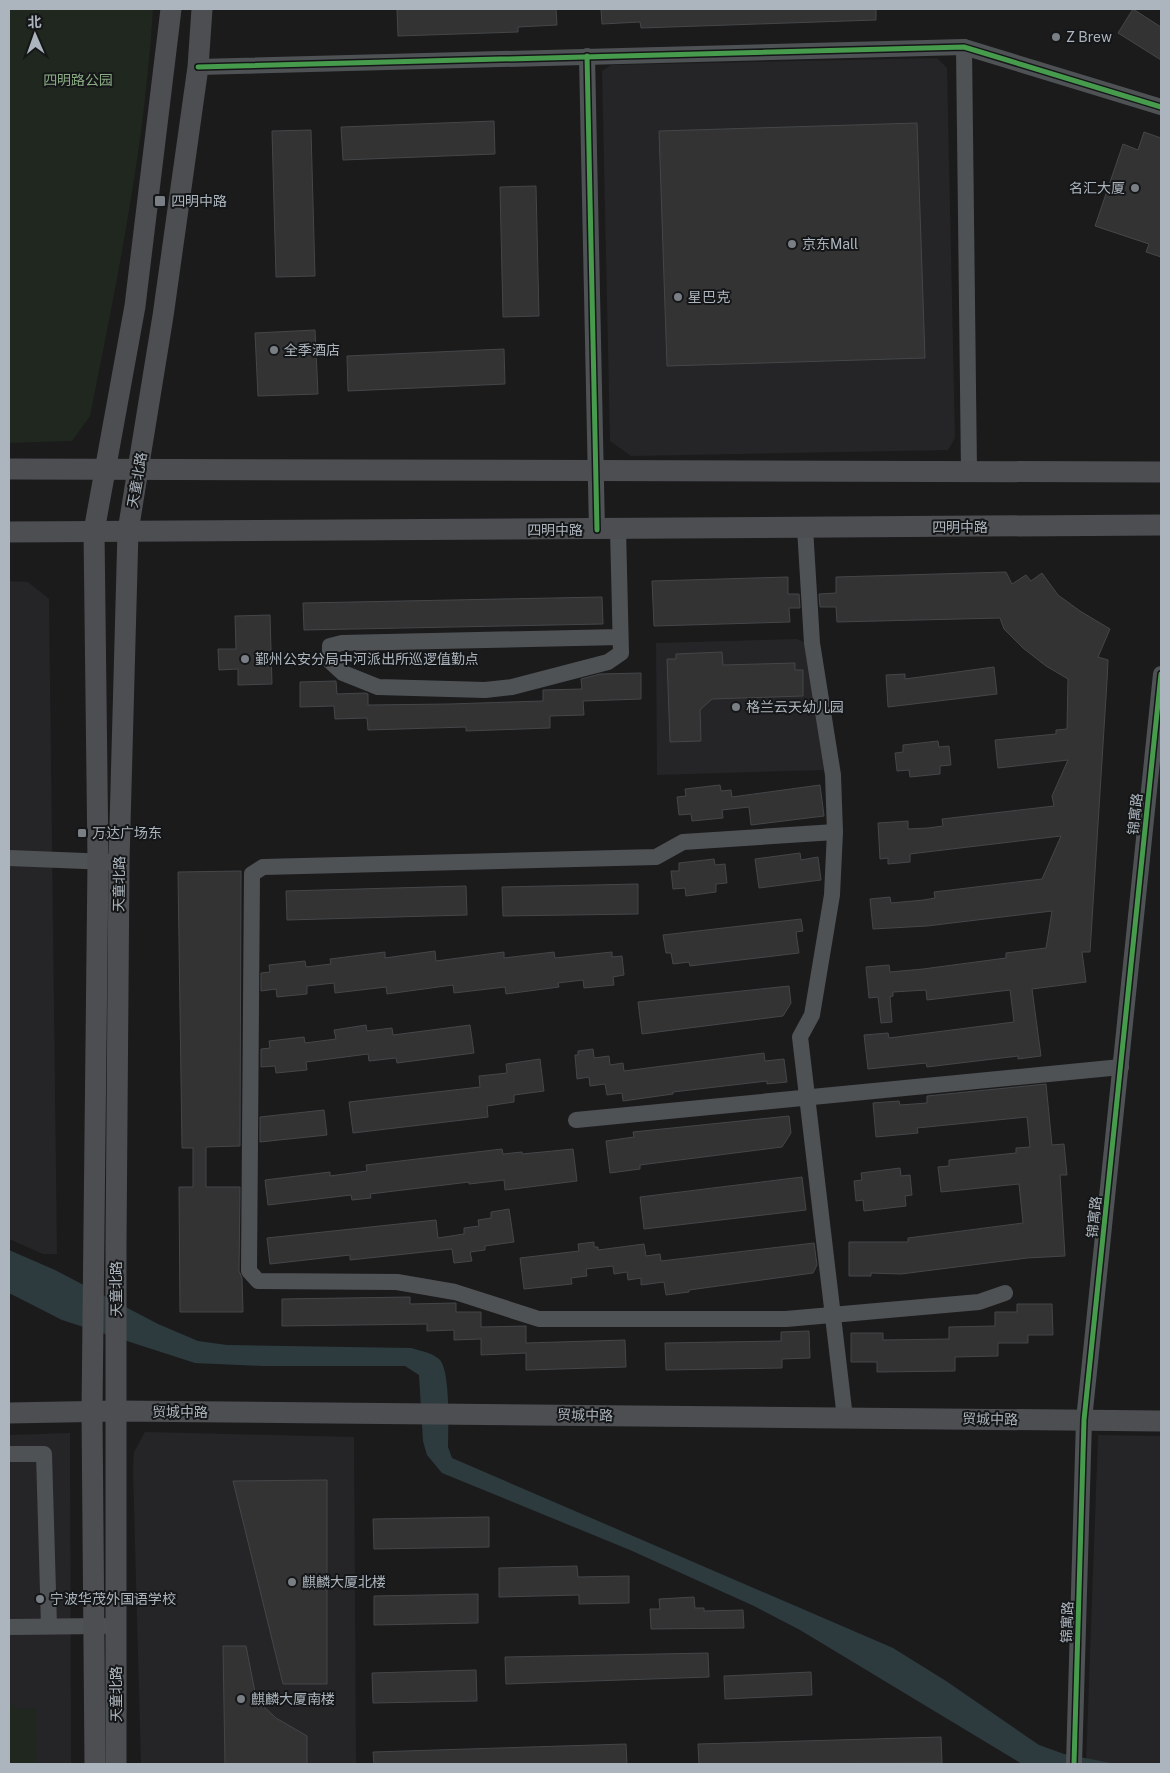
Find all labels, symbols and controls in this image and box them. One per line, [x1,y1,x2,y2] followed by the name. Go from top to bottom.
[10,10,60,60] north arrow
[27,14,42,30] text: 北
[1066,29,1112,45] place label: Z Brew
[1050,31,1062,43] marker: Z Brew
[43,72,113,88] park label: 四明路公园
[1069,180,1125,196] place label: 名汇大厦
[1129,182,1141,194] marker: 名汇大厦
[171,193,227,209] place label: 四明中路
[153,194,167,208] marker: 四明中路
[802,236,858,252] place label: 京东Mall
[786,238,798,250] marker: 京东Mall
[688,289,730,305] place label: 星巴克
[672,291,684,303] marker: 星巴克
[284,342,340,358] place label: 全季酒店
[268,344,280,356] marker: 全季酒店
[124,451,150,509] street label: 天童北路
[932,519,988,535] street label: 四明中路
[527,522,583,538] street label: 四明中路
[255,651,479,667] place label: 鄞州公安分局中河派出所巡逻值勤点
[239,653,251,665] marker: 鄞州公安分局中河派出所巡逻值勤点
[746,699,844,715] place label: 格兰云天幼儿园
[730,701,742,713] marker: 格兰云天幼儿园
[1125,792,1145,836] street label: 锦寓路
[92,825,162,841] place label: 万达广场东
[76,827,88,839] marker: 万达广场东
[111,856,127,912] street label: 天童北路
[1084,1195,1104,1239] street label: 锦寓路
[108,1261,124,1317] street label: 天童北路
[152,1404,208,1420] street label: 贸城中路
[557,1407,613,1423] street label: 贸城中路
[962,1411,1018,1427] street label: 贸城中路
[302,1574,386,1590] place label: 麒麟大厦北楼
[286,1576,298,1588] marker: 麒麟大厦北楼
[50,1591,176,1607] place label: 宁波华茂外国语学校
[34,1593,46,1605] marker: 宁波华茂外国语学校
[1058,1601,1076,1643] street label: 锦寓路
[108,1666,124,1722] street label: 天童北路
[251,1691,335,1707] place label: 麒麟大厦南楼
[235,1693,247,1705] marker: 麒麟大厦南楼

